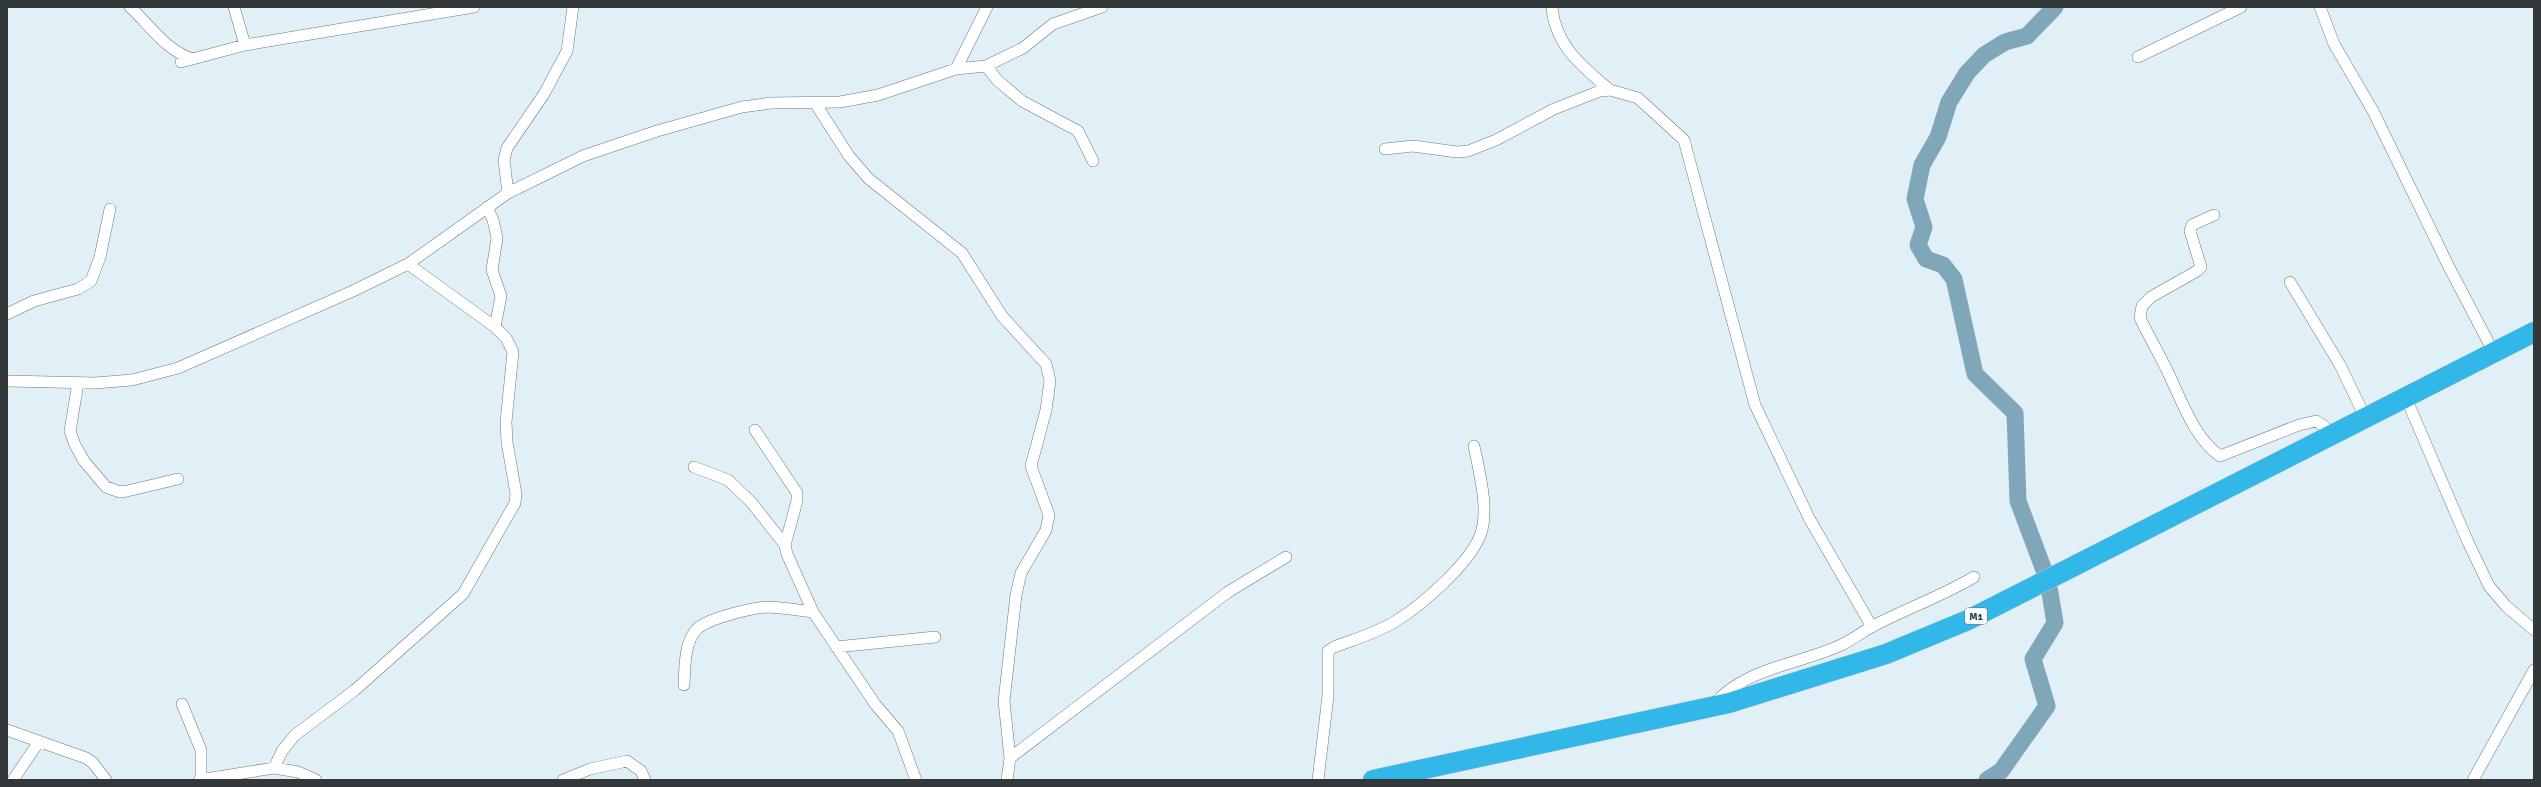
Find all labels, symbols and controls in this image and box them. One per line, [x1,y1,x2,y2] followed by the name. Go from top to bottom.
[1965,608,1987,624] road number: M1

